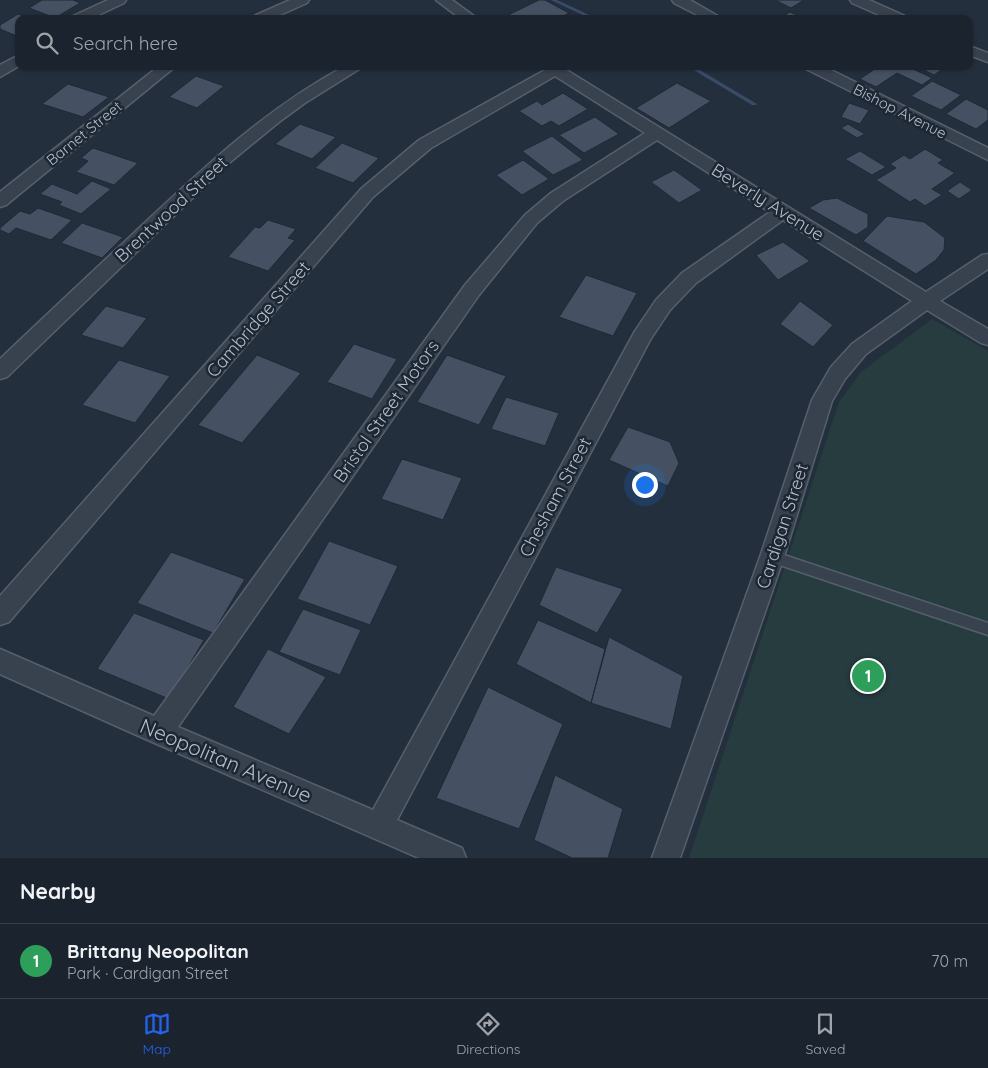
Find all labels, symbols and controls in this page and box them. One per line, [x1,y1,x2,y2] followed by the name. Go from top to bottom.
[15,15,973,70] search box
[33,29,61,57] icon: search
[73,31,178,55] text: Search here
[850,79,950,143] street label: Bishop Avenue
[42,97,126,169] street label: Barnet Street
[110,151,232,267] street label: Brentwood Street
[707,158,829,246] street label: Beverly Avenue
[201,256,315,382] street label: Cambridge Street
[328,335,444,487] street label: Bristol Street Motors
[514,433,596,561] street label: Chesham Street
[751,460,813,592] street label: Cardigan Street
[632,472,658,498] your location
[852,657,884,695] pin: 1
[136,712,316,808] street label: Neopolitan Avenue
[20,878,96,904] text: Nearby
[67,939,249,963] text: Brittany Neopolitan
[33,951,39,971] text: 1
[931,951,968,971] text: 70 m
[67,963,229,983] text: Park · Cardigan Street
[143,1010,171,1058] tab: Map
[456,1010,520,1058] tab: Directions
[805,1010,845,1058] tab: Saved

